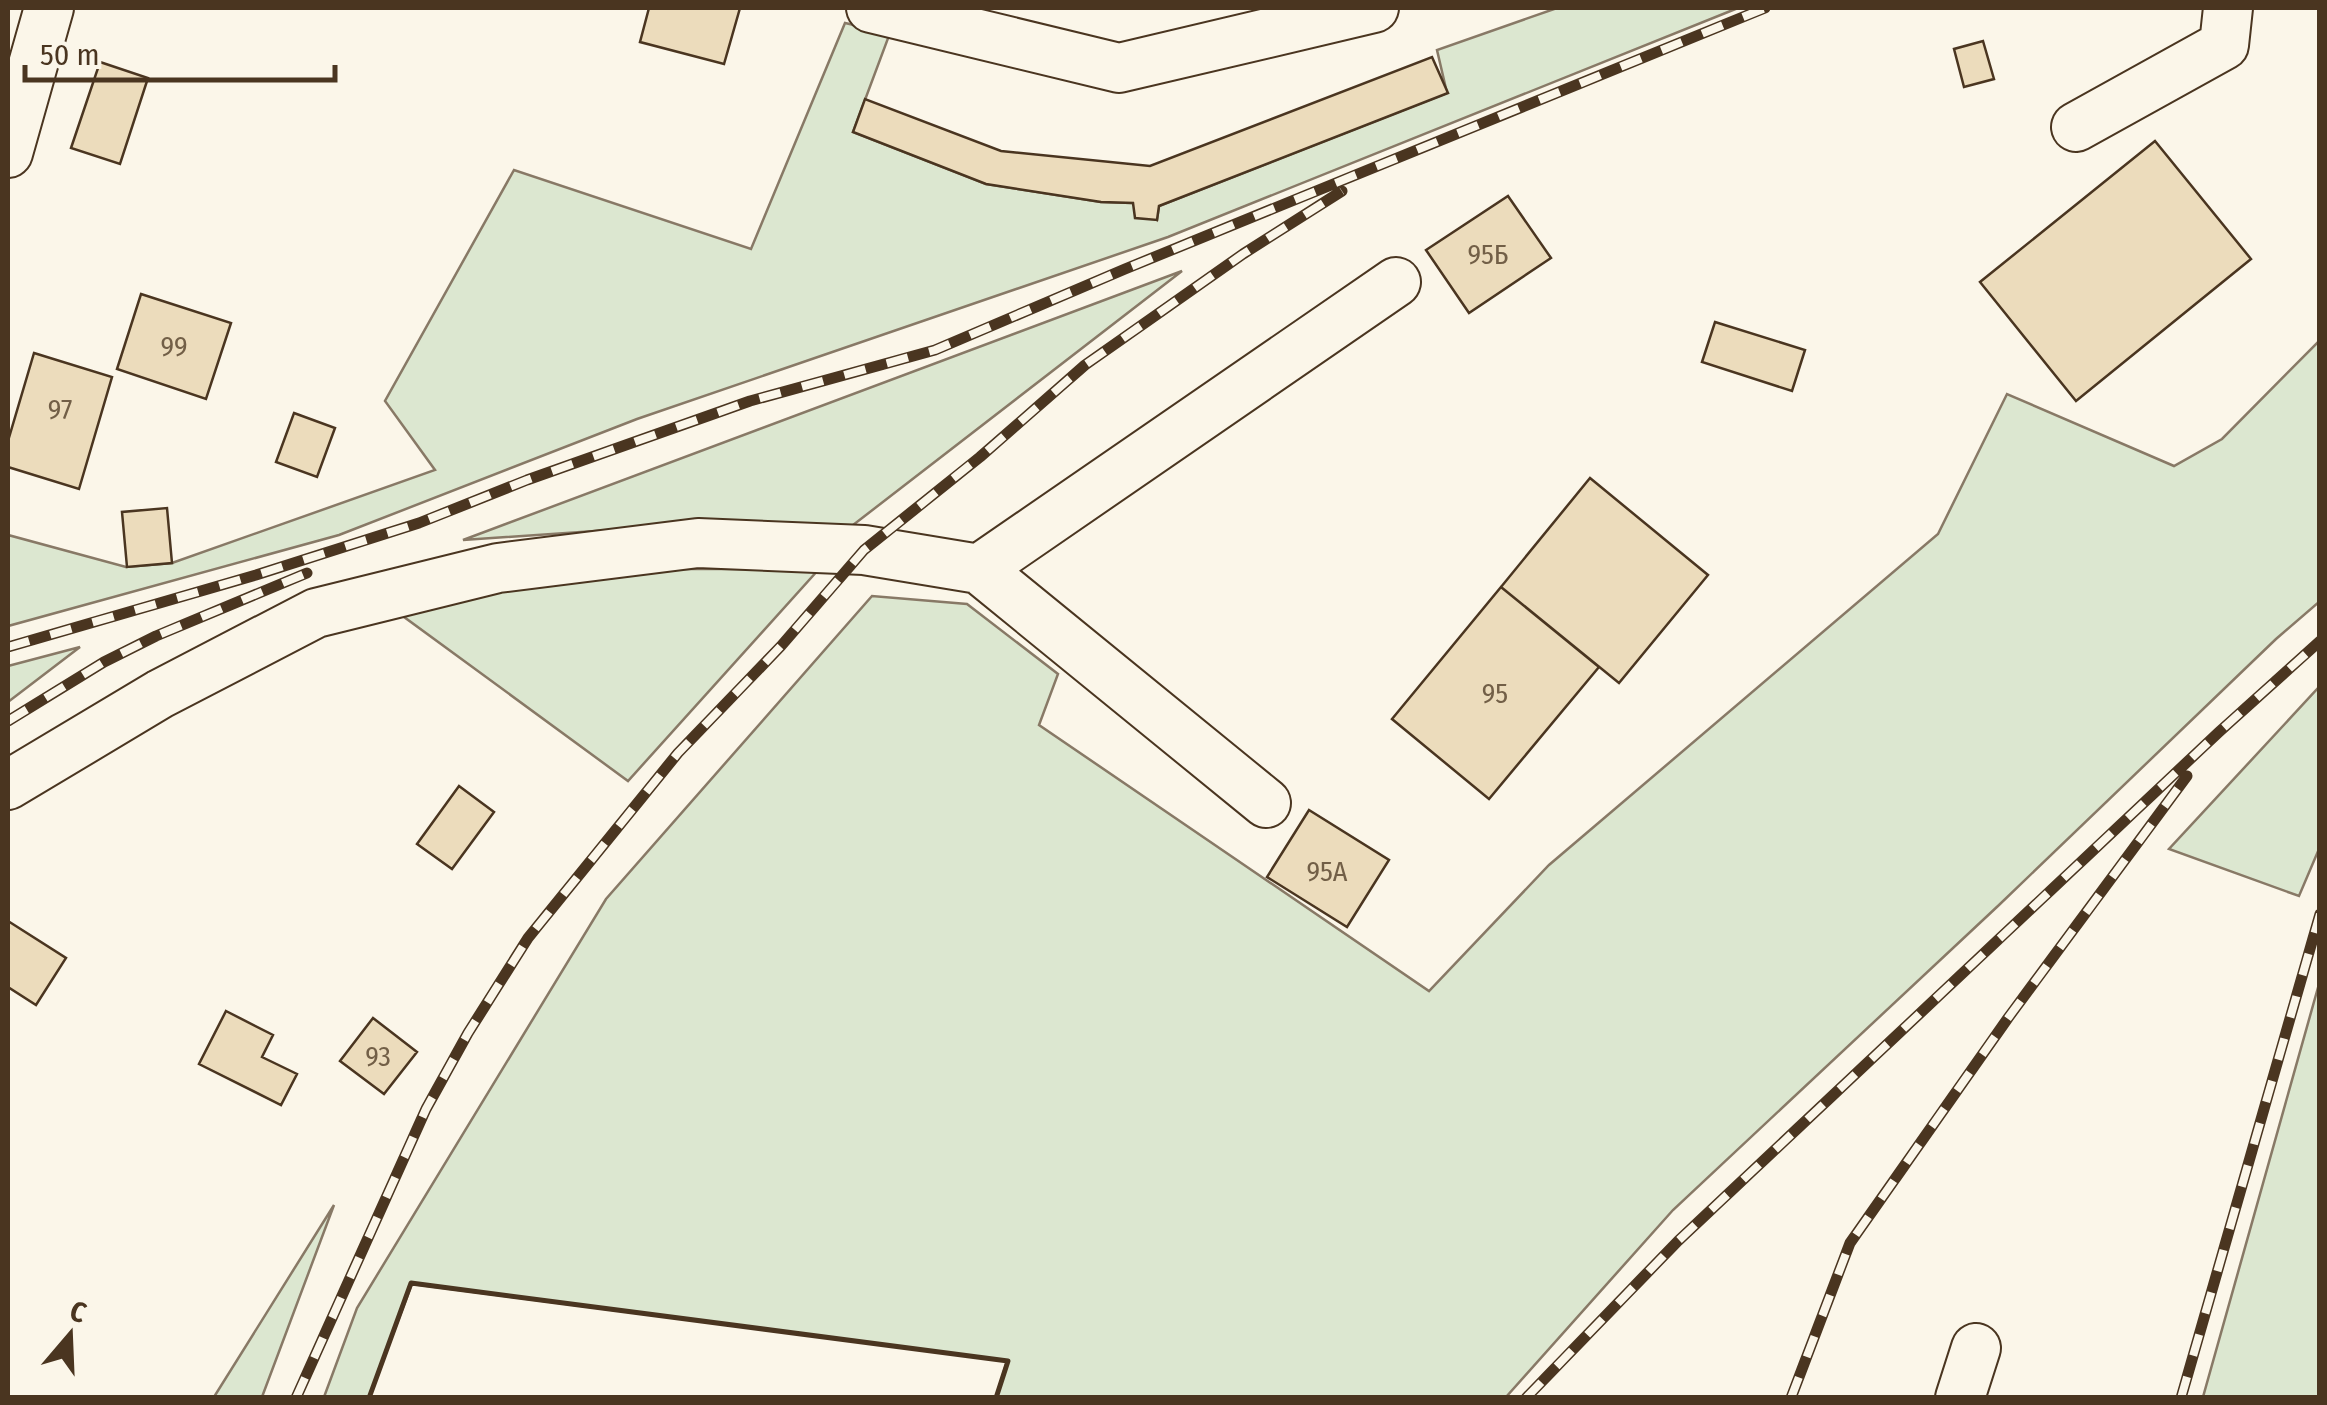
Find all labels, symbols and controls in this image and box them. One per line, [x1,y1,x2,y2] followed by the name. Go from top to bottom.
[25,20,335,82] scale bar
[40,37,100,73] text: 50 m
[1467,238,1509,271] house number: 95Б
[160,330,188,363] house number: 99
[48,393,72,426] house number: 97
[1482,677,1508,710] house number: 95
[1306,855,1348,888] house number: 95А
[365,1040,391,1073] house number: 93
[20,1285,120,1385] north arrow
[66,1294,91,1330] text: С

